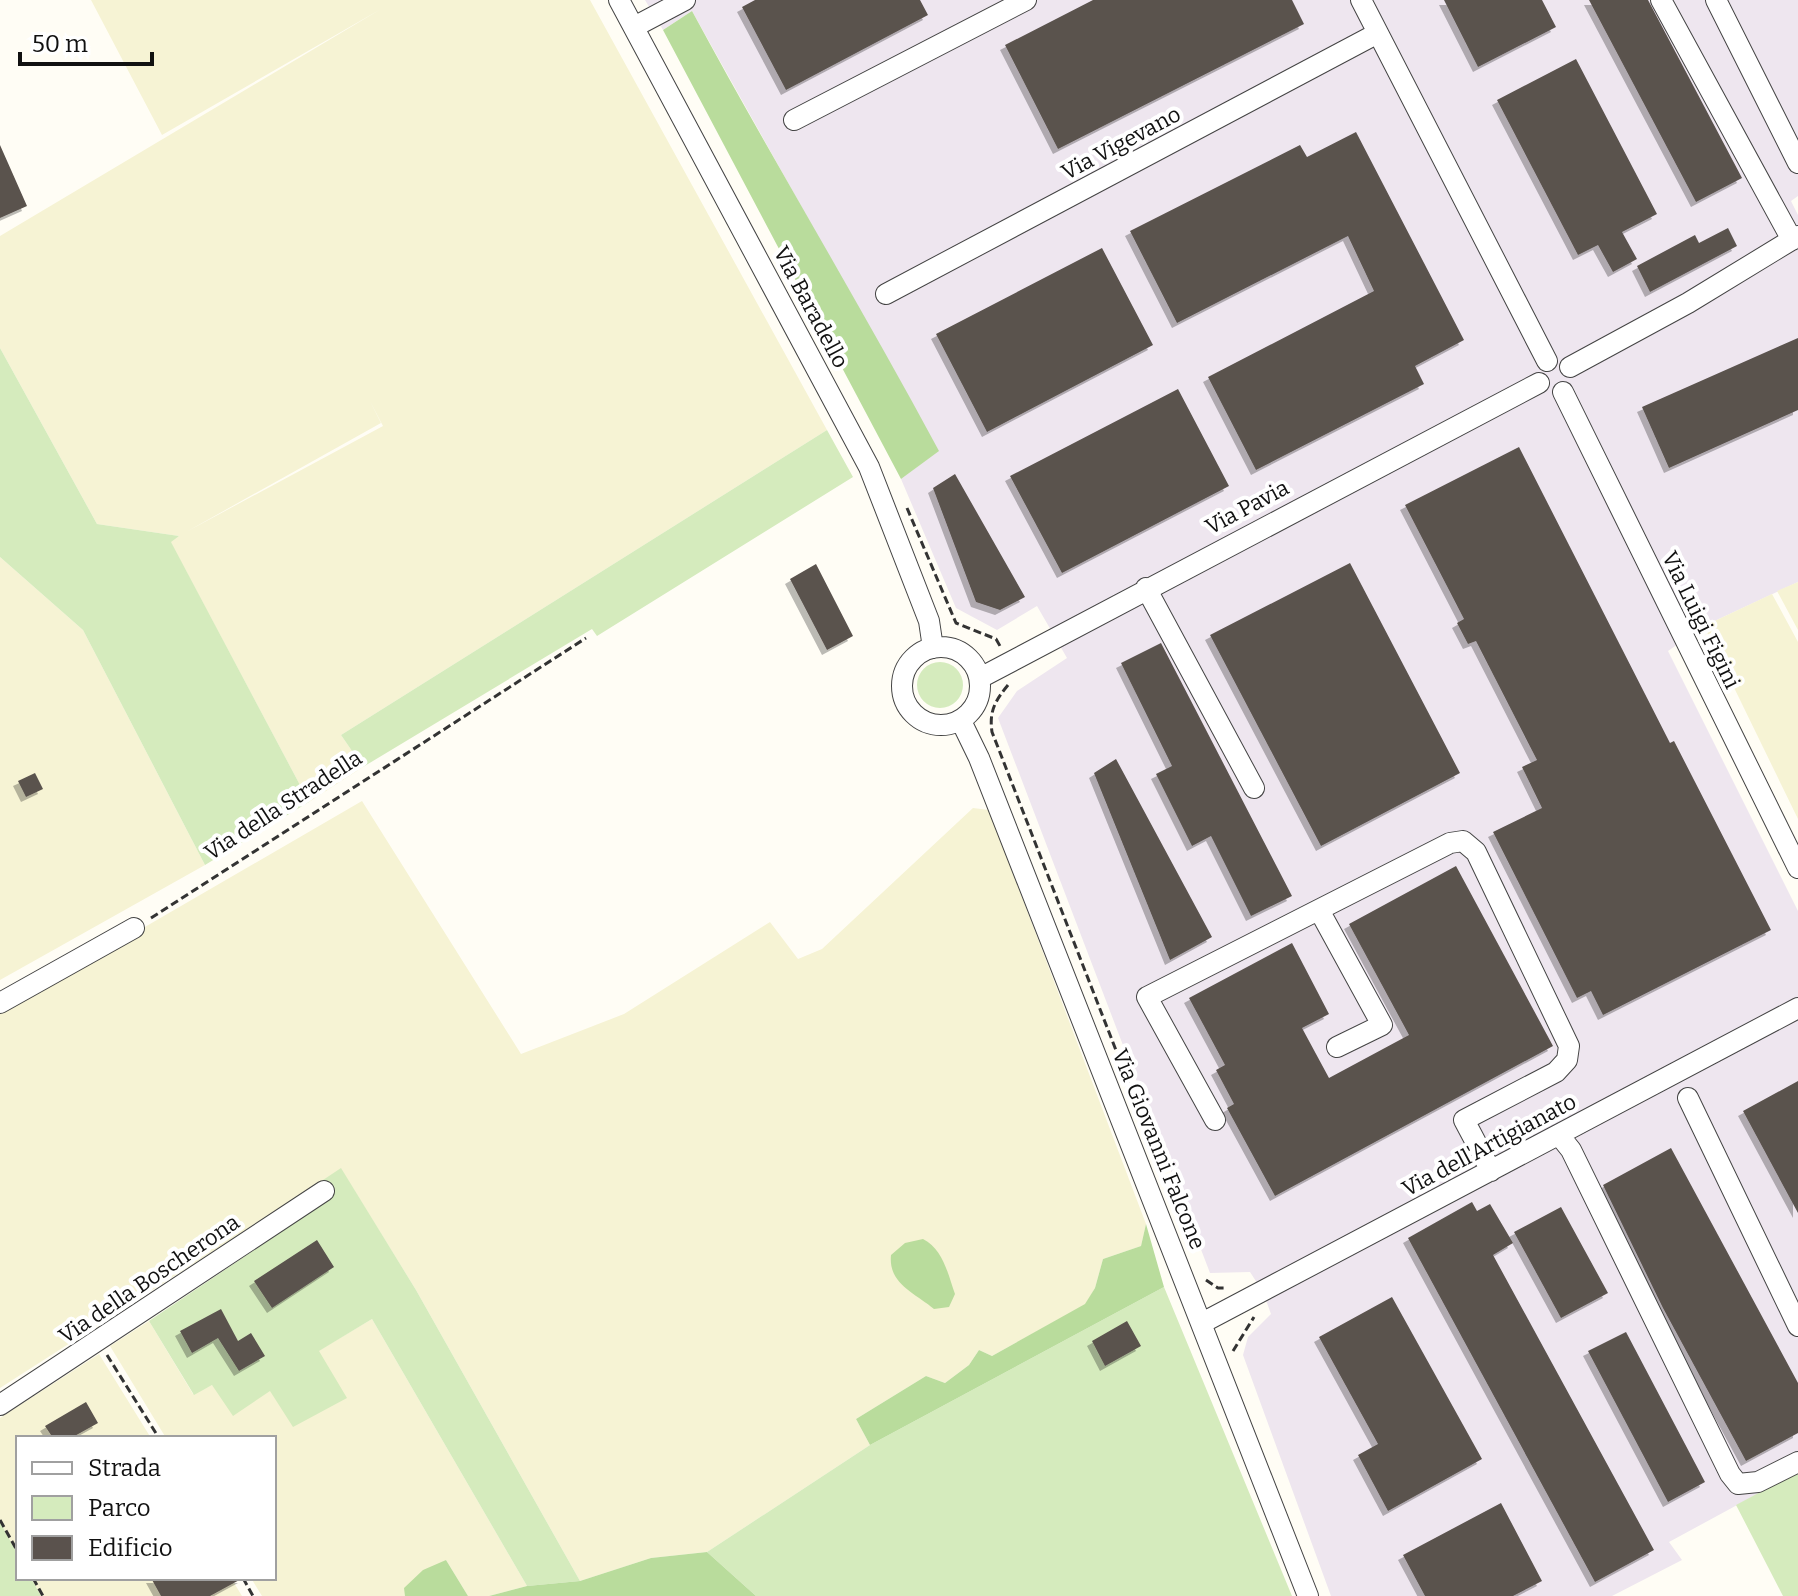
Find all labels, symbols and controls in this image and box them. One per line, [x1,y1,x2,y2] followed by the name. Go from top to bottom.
[20,16,152,66] scale bar
[32,30,88,58] text: 50 m
[1057,100,1185,186] street label: Via Vigevano
[768,241,854,373] street label: Via Baradello
[1201,474,1293,540] street label: Via Pavia
[1656,547,1746,693] street label: Via Luigi Figini
[199,744,367,866] street label: Via della Stradella
[1106,1045,1212,1253] street label: Via Giovanni Falcone
[1397,1088,1581,1202] street label: Via dell'Artigianato
[53,1208,245,1350] street label: Via della Boscherona
[16,1436,276,1580] legend
[88,1454,161,1482] text: Strada
[88,1494,151,1522] text: Parco
[88,1534,173,1562] text: Edificio

